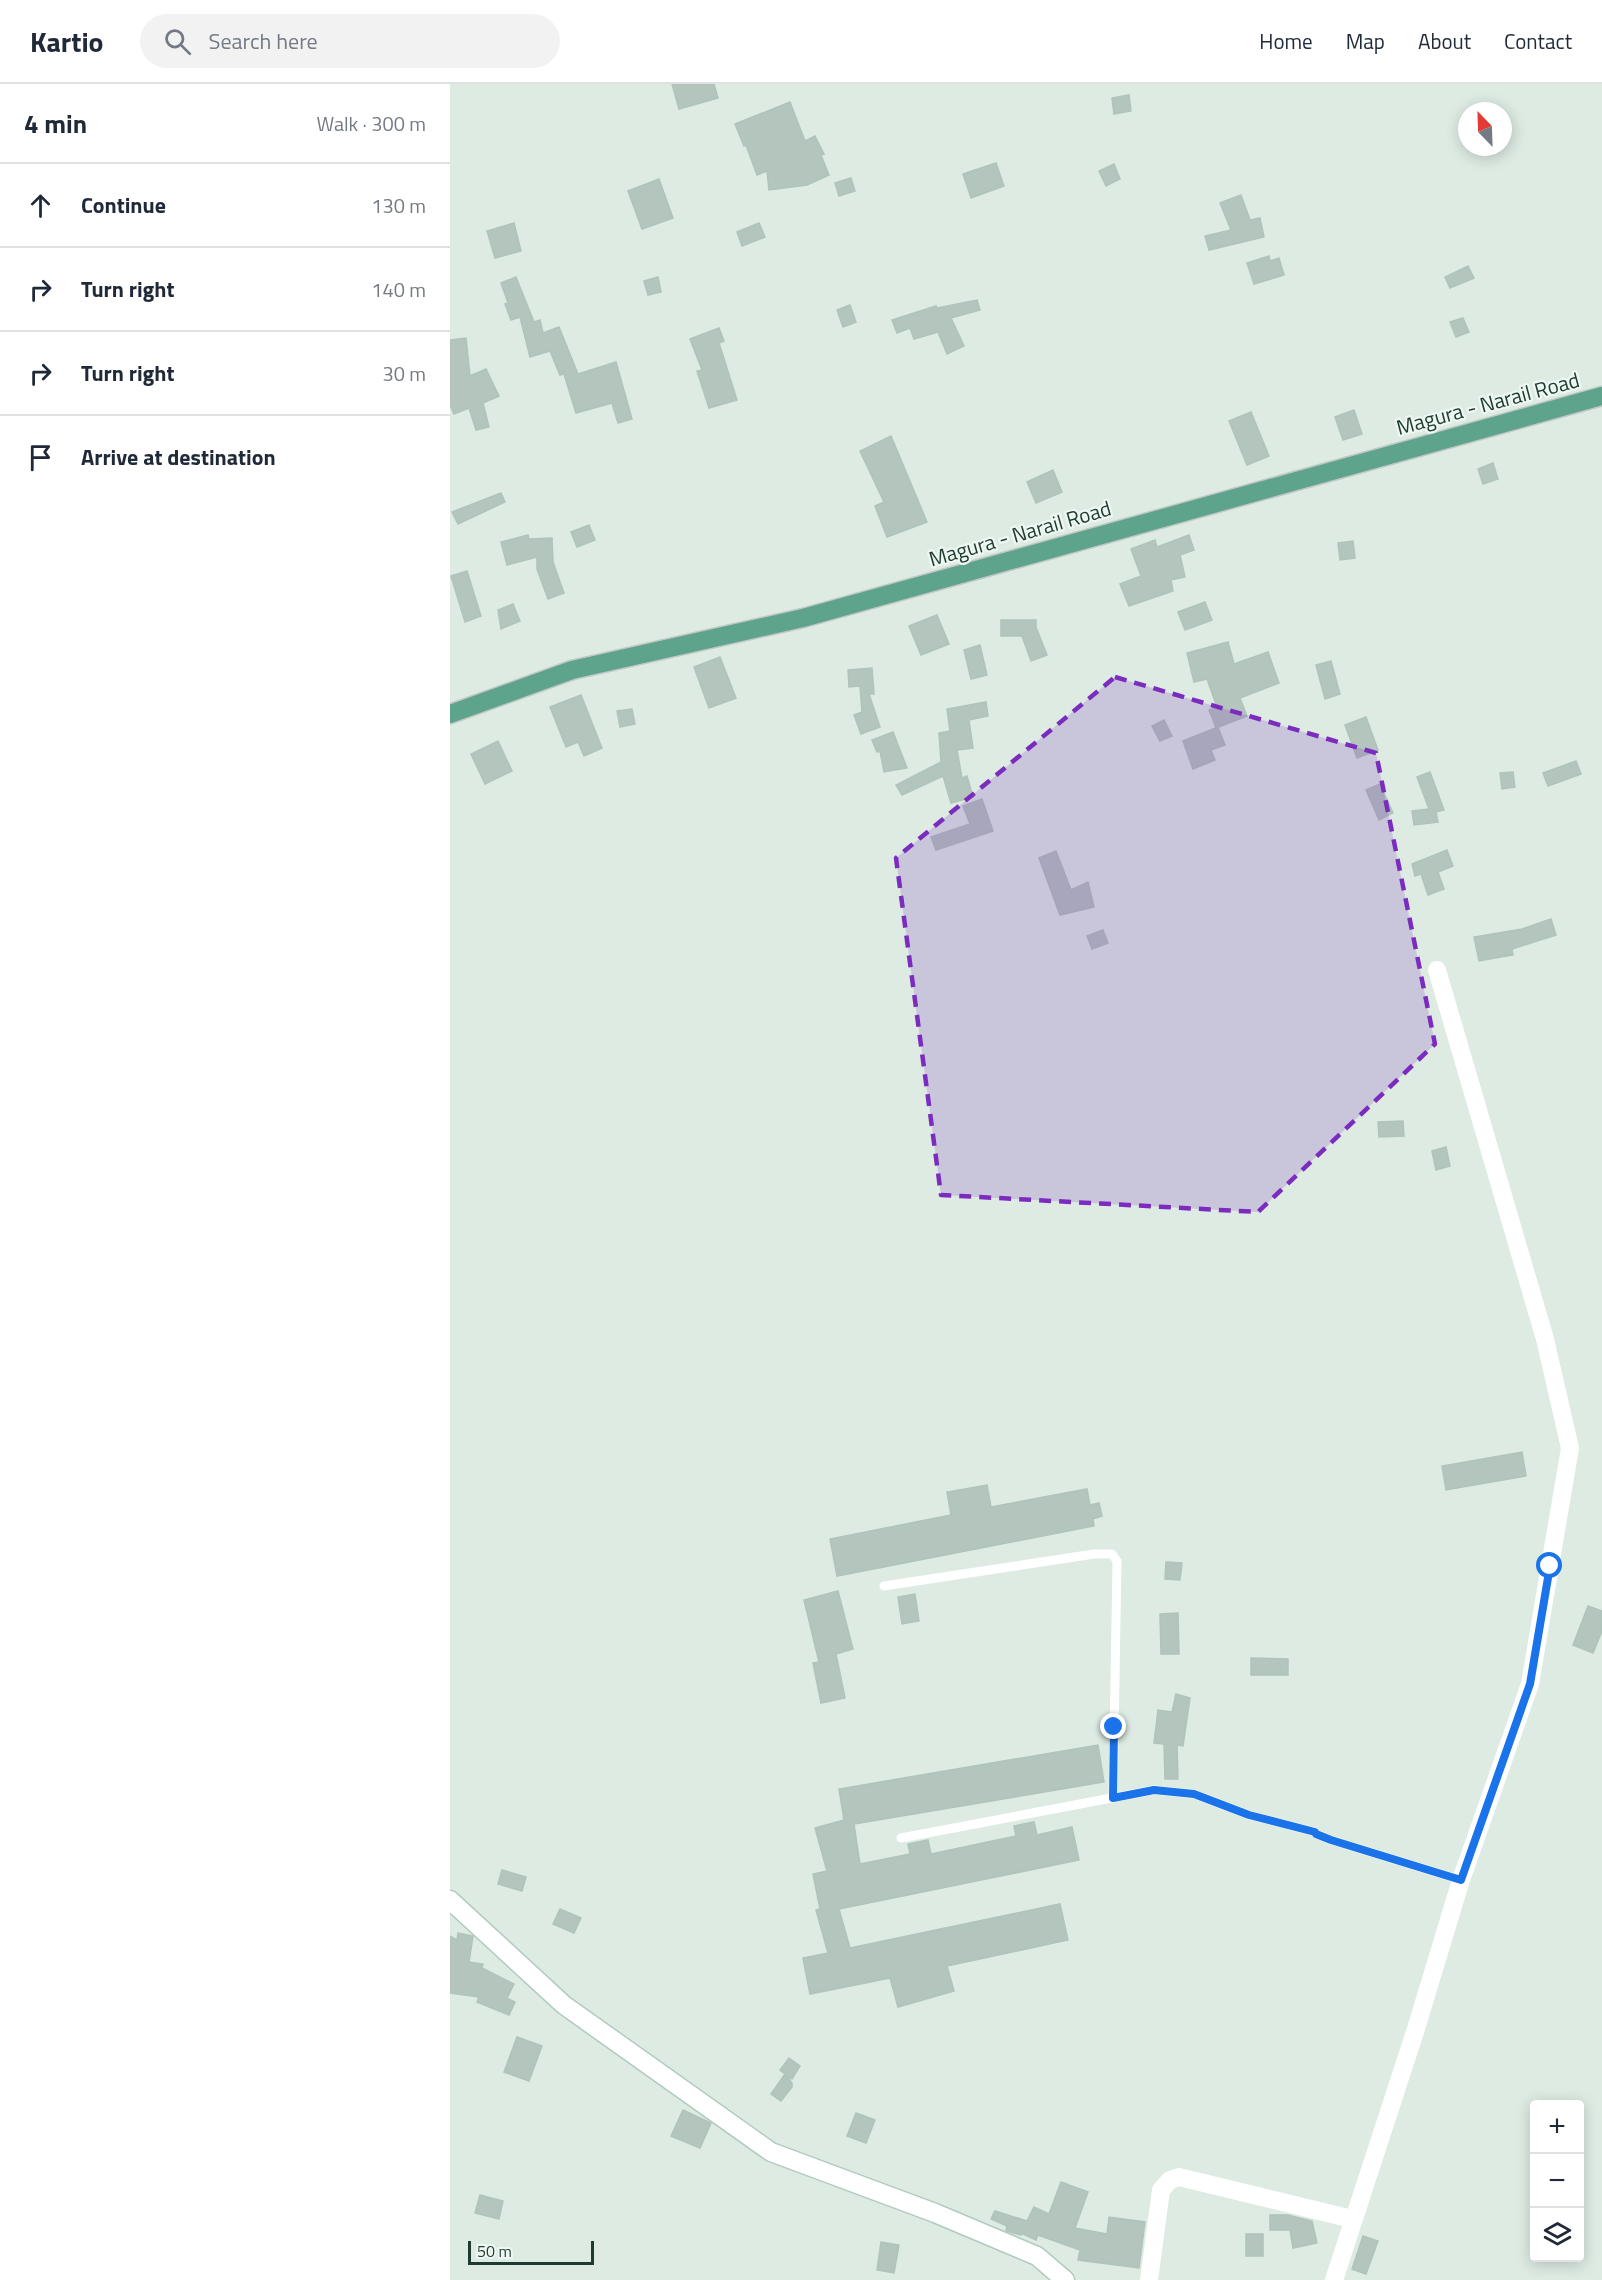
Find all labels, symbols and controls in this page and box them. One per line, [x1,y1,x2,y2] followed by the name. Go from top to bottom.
[140,14,560,68] search box
[30,20,104,63] text: Kartio
[209,24,318,58] text: Search here
[161,25,194,58] icon: search
[1259,25,1313,57] text: Home
[1346,25,1385,57] text: Map
[1418,25,1471,57] text: About
[1504,25,1572,57] text: Contact
[1458,102,1512,156] north arrow
[24,104,87,143] text: 4 min
[317,108,426,139] text: Walk · 300 m
[81,188,166,222] text: Continue
[24,189,57,222] icon: ahead
[371,190,426,221] text: 130 m
[81,272,175,306] text: Turn right
[24,273,57,306] icon: right
[371,274,426,305] text: 140 m
[81,356,175,390] text: Turn right
[24,357,57,390] icon: right
[382,358,426,389] text: 30 m
[1393,363,1583,443] street label: Magura - Narail Road
[81,440,276,474] text: Arrive at destination
[24,441,57,474] icon: arrive
[925,492,1115,574] street label: Magura - Narail Road
[1536,1552,1562,1578] route start
[1100,1713,1126,1739] route end
[1530,2100,1584,2262] map controls
[1530,2100,1584,2154] button: +
[1530,2154,1584,2208] button: −
[1530,2208,1584,2262] button: layers
[468,2238,594,2266] scale bar
[477,2239,512,2263] text: 50 m

